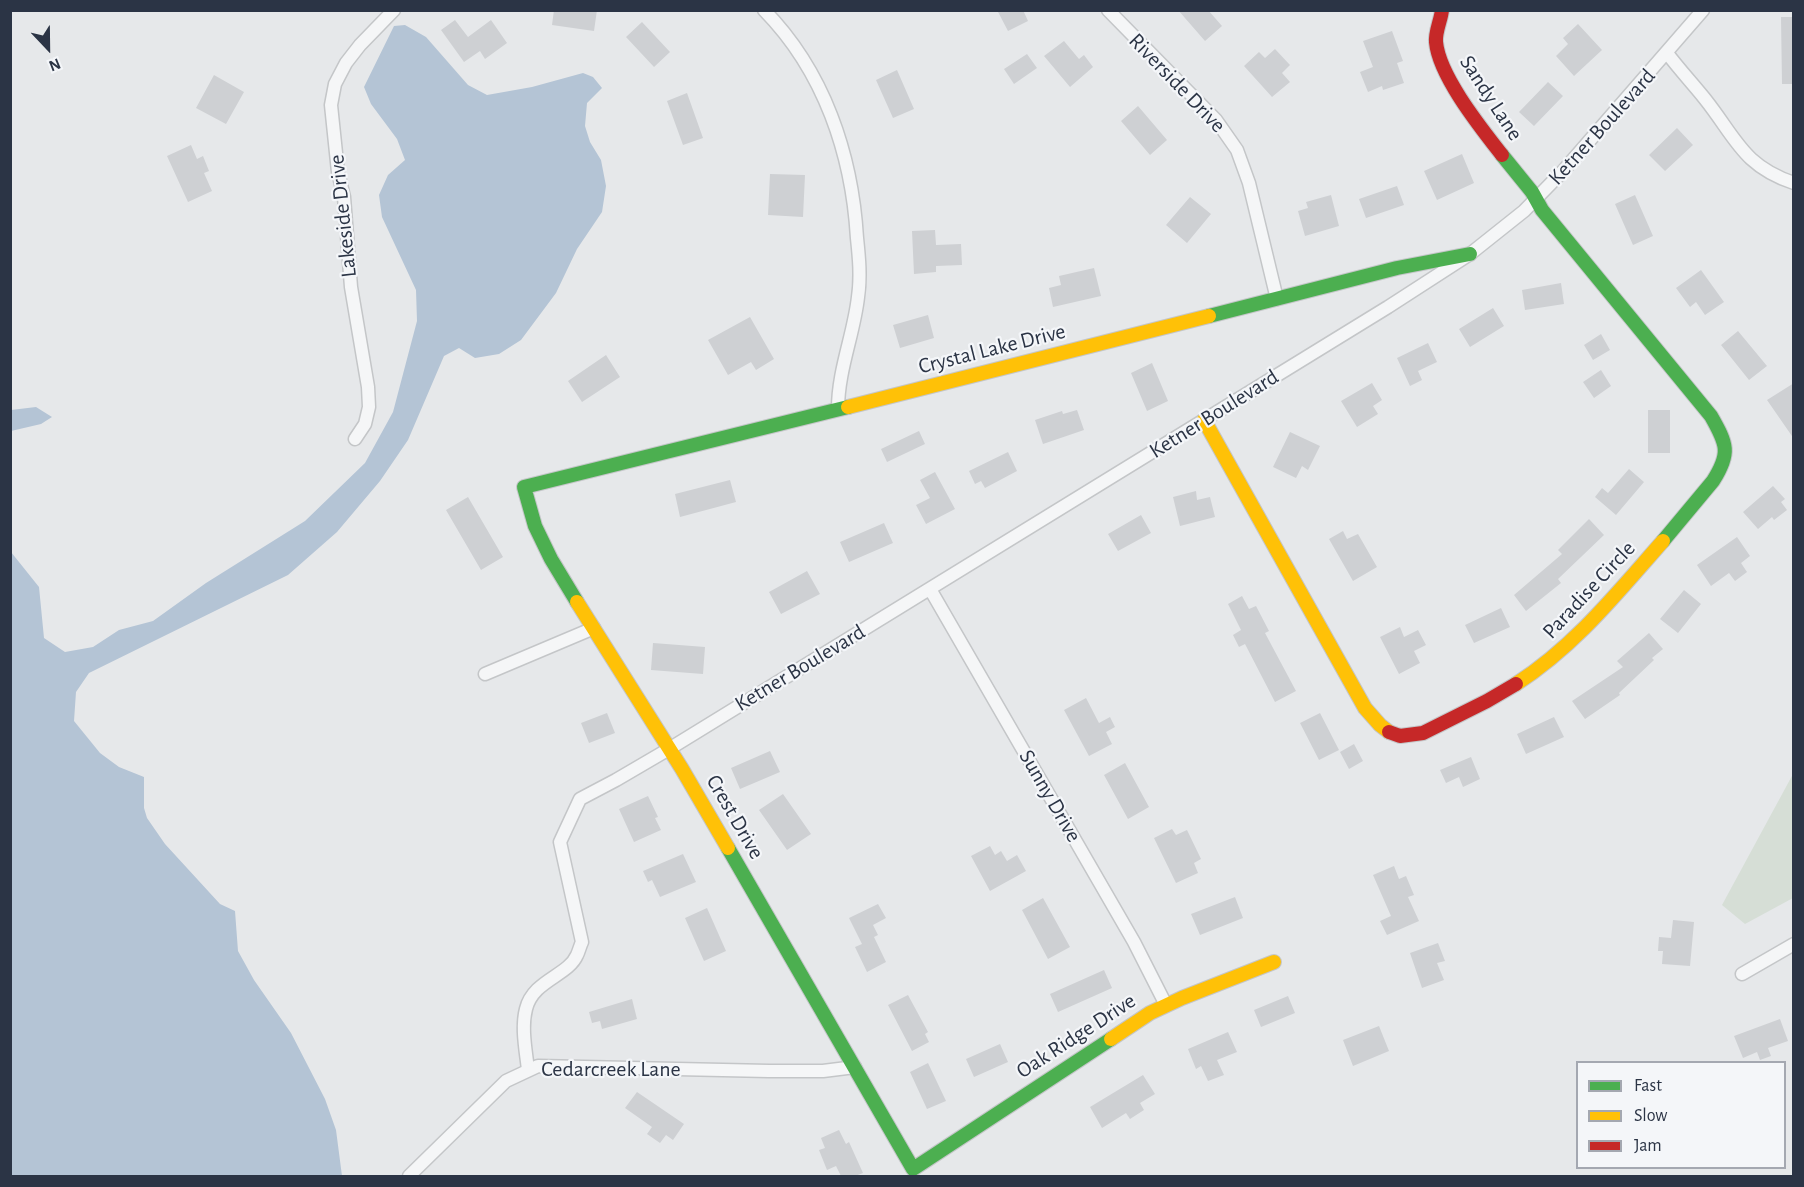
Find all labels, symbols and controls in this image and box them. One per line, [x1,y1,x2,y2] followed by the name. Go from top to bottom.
[18,18,78,78] north arrow
[1123,28,1231,138] street label: Riverside Drive
[1454,50,1528,146] street label: Sandy Lane
[47,55,63,74] text: N
[1543,63,1661,191] street label: Ketner Boulevard
[323,153,363,279] street label: Lakeside Drive
[916,318,1068,380] street label: Crystal Lake Drive
[1144,364,1284,464] street label: Ketner Boulevard
[1537,536,1641,644] street label: Paradise Circle
[730,619,870,717] street label: Ketner Boulevard
[1013,745,1087,847] street label: Sunny Drive
[700,770,770,864] street label: Crest Drive
[1011,988,1141,1084] street label: Oak Ridge Drive
[541,1056,681,1082] street label: Cedarcreek Lane
[1576,1061,1786,1169] legend
[1634,1077,1662,1095] text: Fast
[1634,1107,1667,1125] text: Slow
[1634,1137,1662,1155] text: Jam

